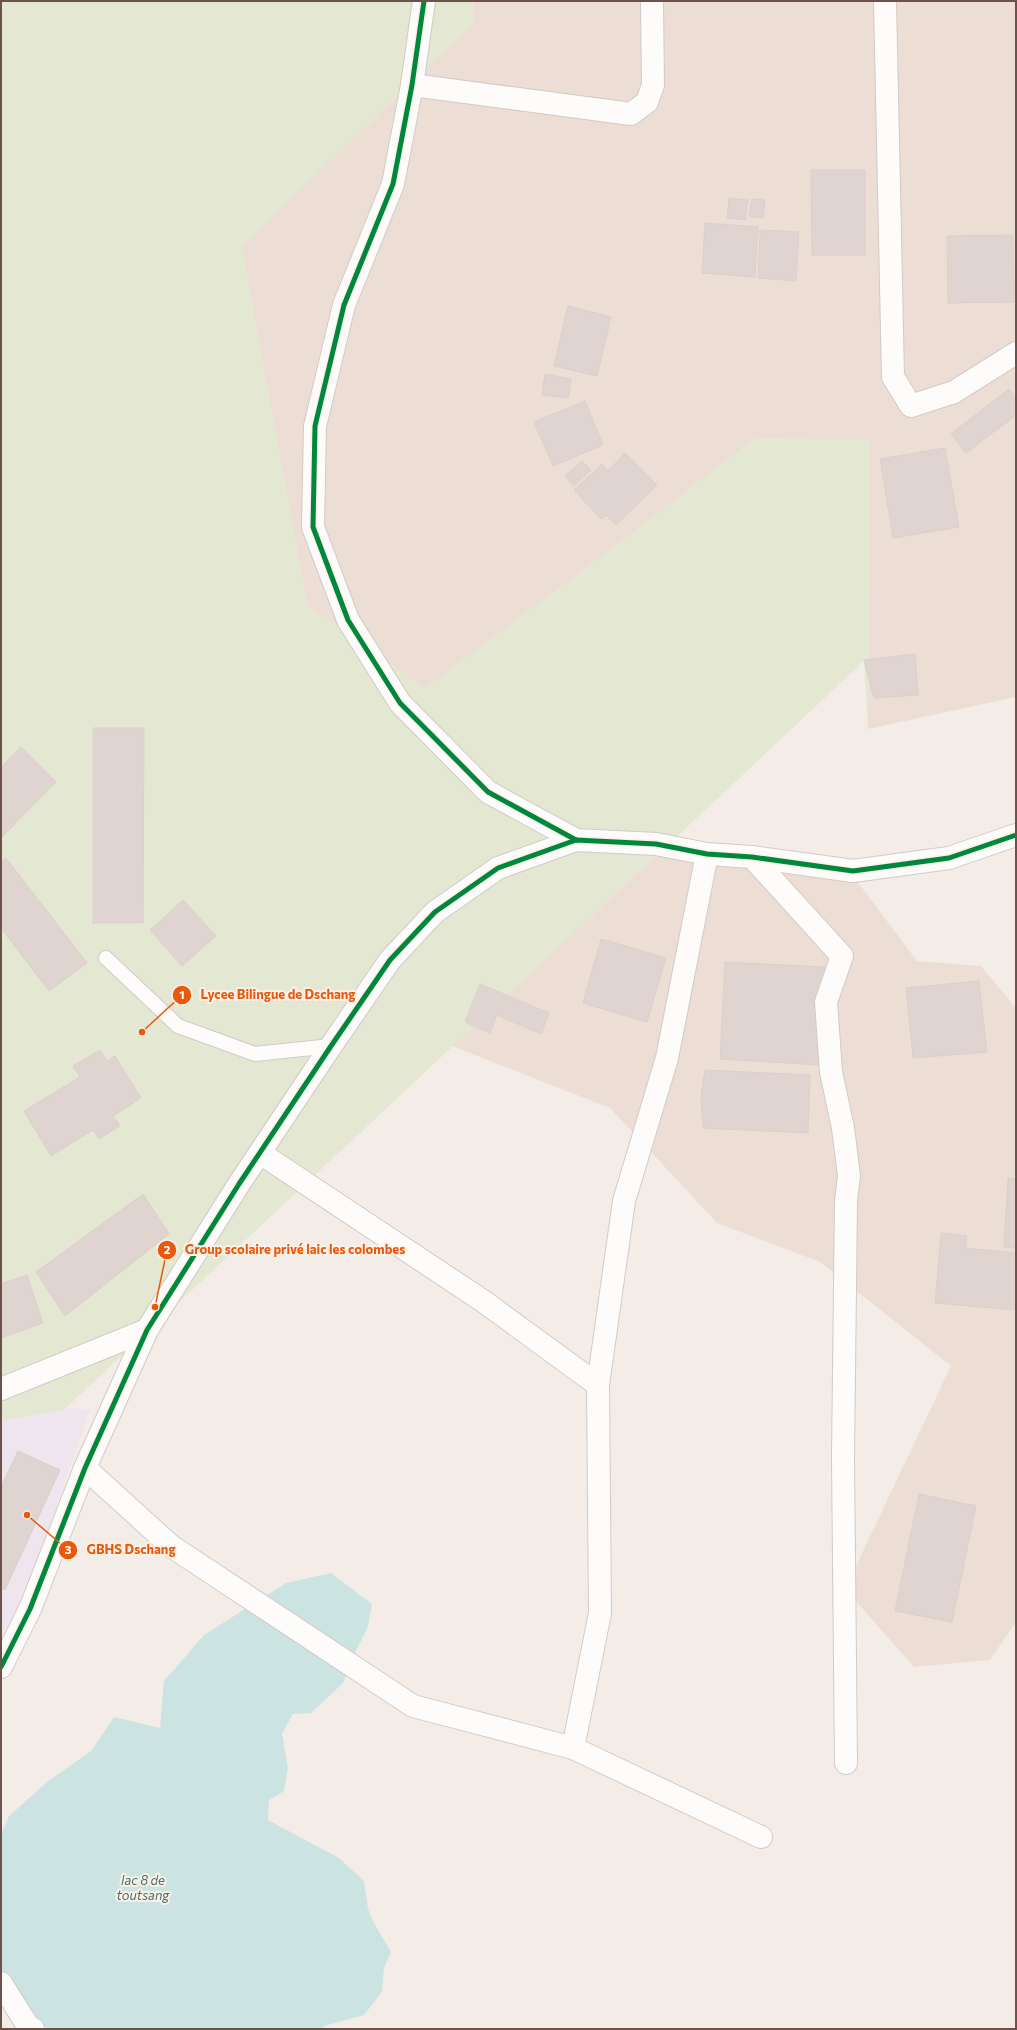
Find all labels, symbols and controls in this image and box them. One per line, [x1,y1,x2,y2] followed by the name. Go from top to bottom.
[172,982,363,1007] callout: Lycee Bilingue de Dschang
[200,986,356,1002] text: Lycee Bilingue de Dschang
[179,987,185,1001] text: 1
[157,1237,414,1262] callout: Group scolaire privé laic les colombes
[185,1241,405,1257] text: Group scolaire privé laic les colombes
[164,1242,171,1256] text: 2
[58,1537,184,1562] callout: GBHS Dschang
[86,1541,176,1557] text: GBHS Dschang
[65,1542,72,1556] text: 3
[117,1872,170,1903] water label: lac 8 de toutsang

